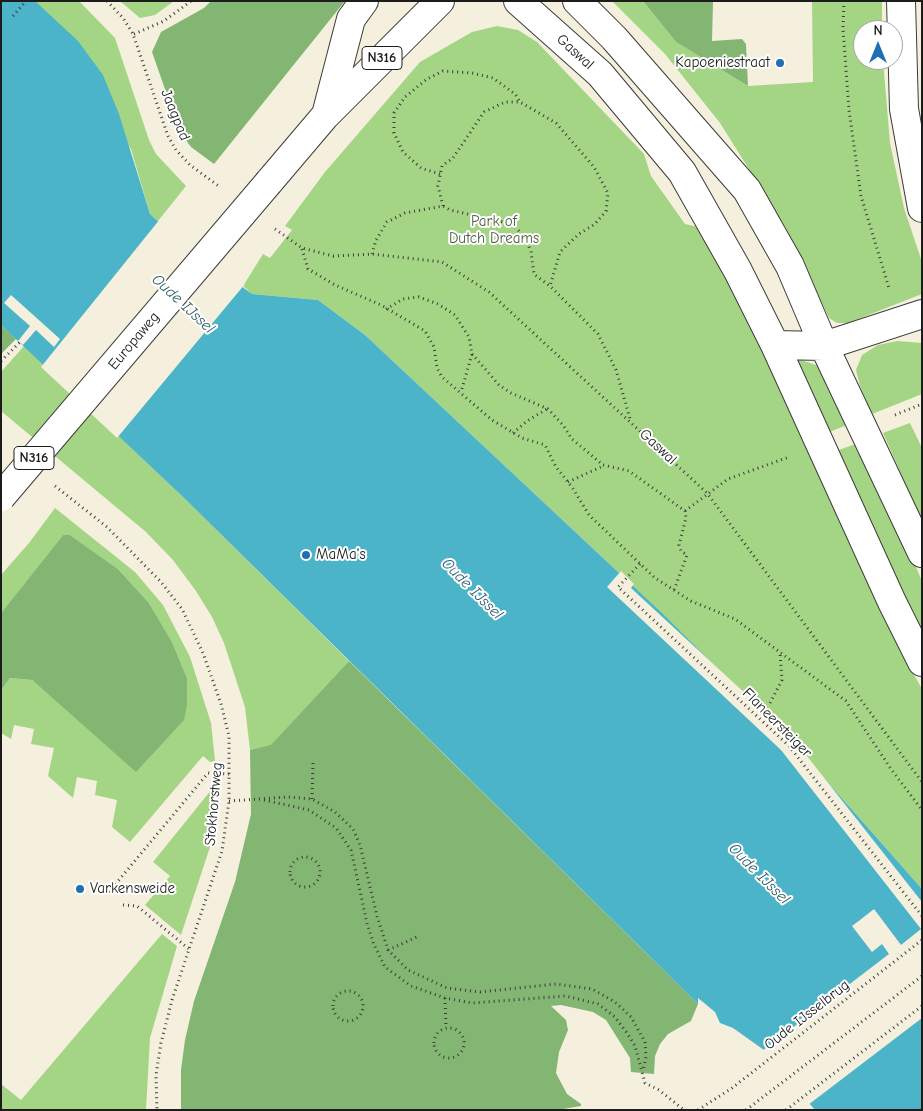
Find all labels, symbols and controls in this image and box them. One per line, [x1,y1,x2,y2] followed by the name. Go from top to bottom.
[853,20,903,70] north arrow
[873,22,883,39] text: N
[552,30,598,74] street label: Gaswal
[362,46,402,70] road number: N316
[675,54,770,72] place label: Kapoeniestraat
[774,57,786,69] marker: Kapoeniestraat
[157,87,193,143] street label: Jaagpad
[449,213,539,248] park label: Park of Dutch Dreams
[148,270,218,338] water label: Oude IJssel
[105,308,163,374] street label: Europaweg
[636,425,680,469] street label: Gaswal
[14,446,54,469] road number: N316
[316,546,366,564] place label: MaMa's
[300,549,312,561] marker: MaMa's
[437,554,507,624] water label: Oude IJssel
[738,684,816,762] street label: Flaneersteiger
[201,761,227,847] street label: Stokhorstweg
[724,839,794,909] water label: Oude IJssel
[90,880,175,898] place label: Varkensweide
[74,883,86,895] marker: Varkensweide
[761,976,853,1054] street label: Oude IJsselbrug

